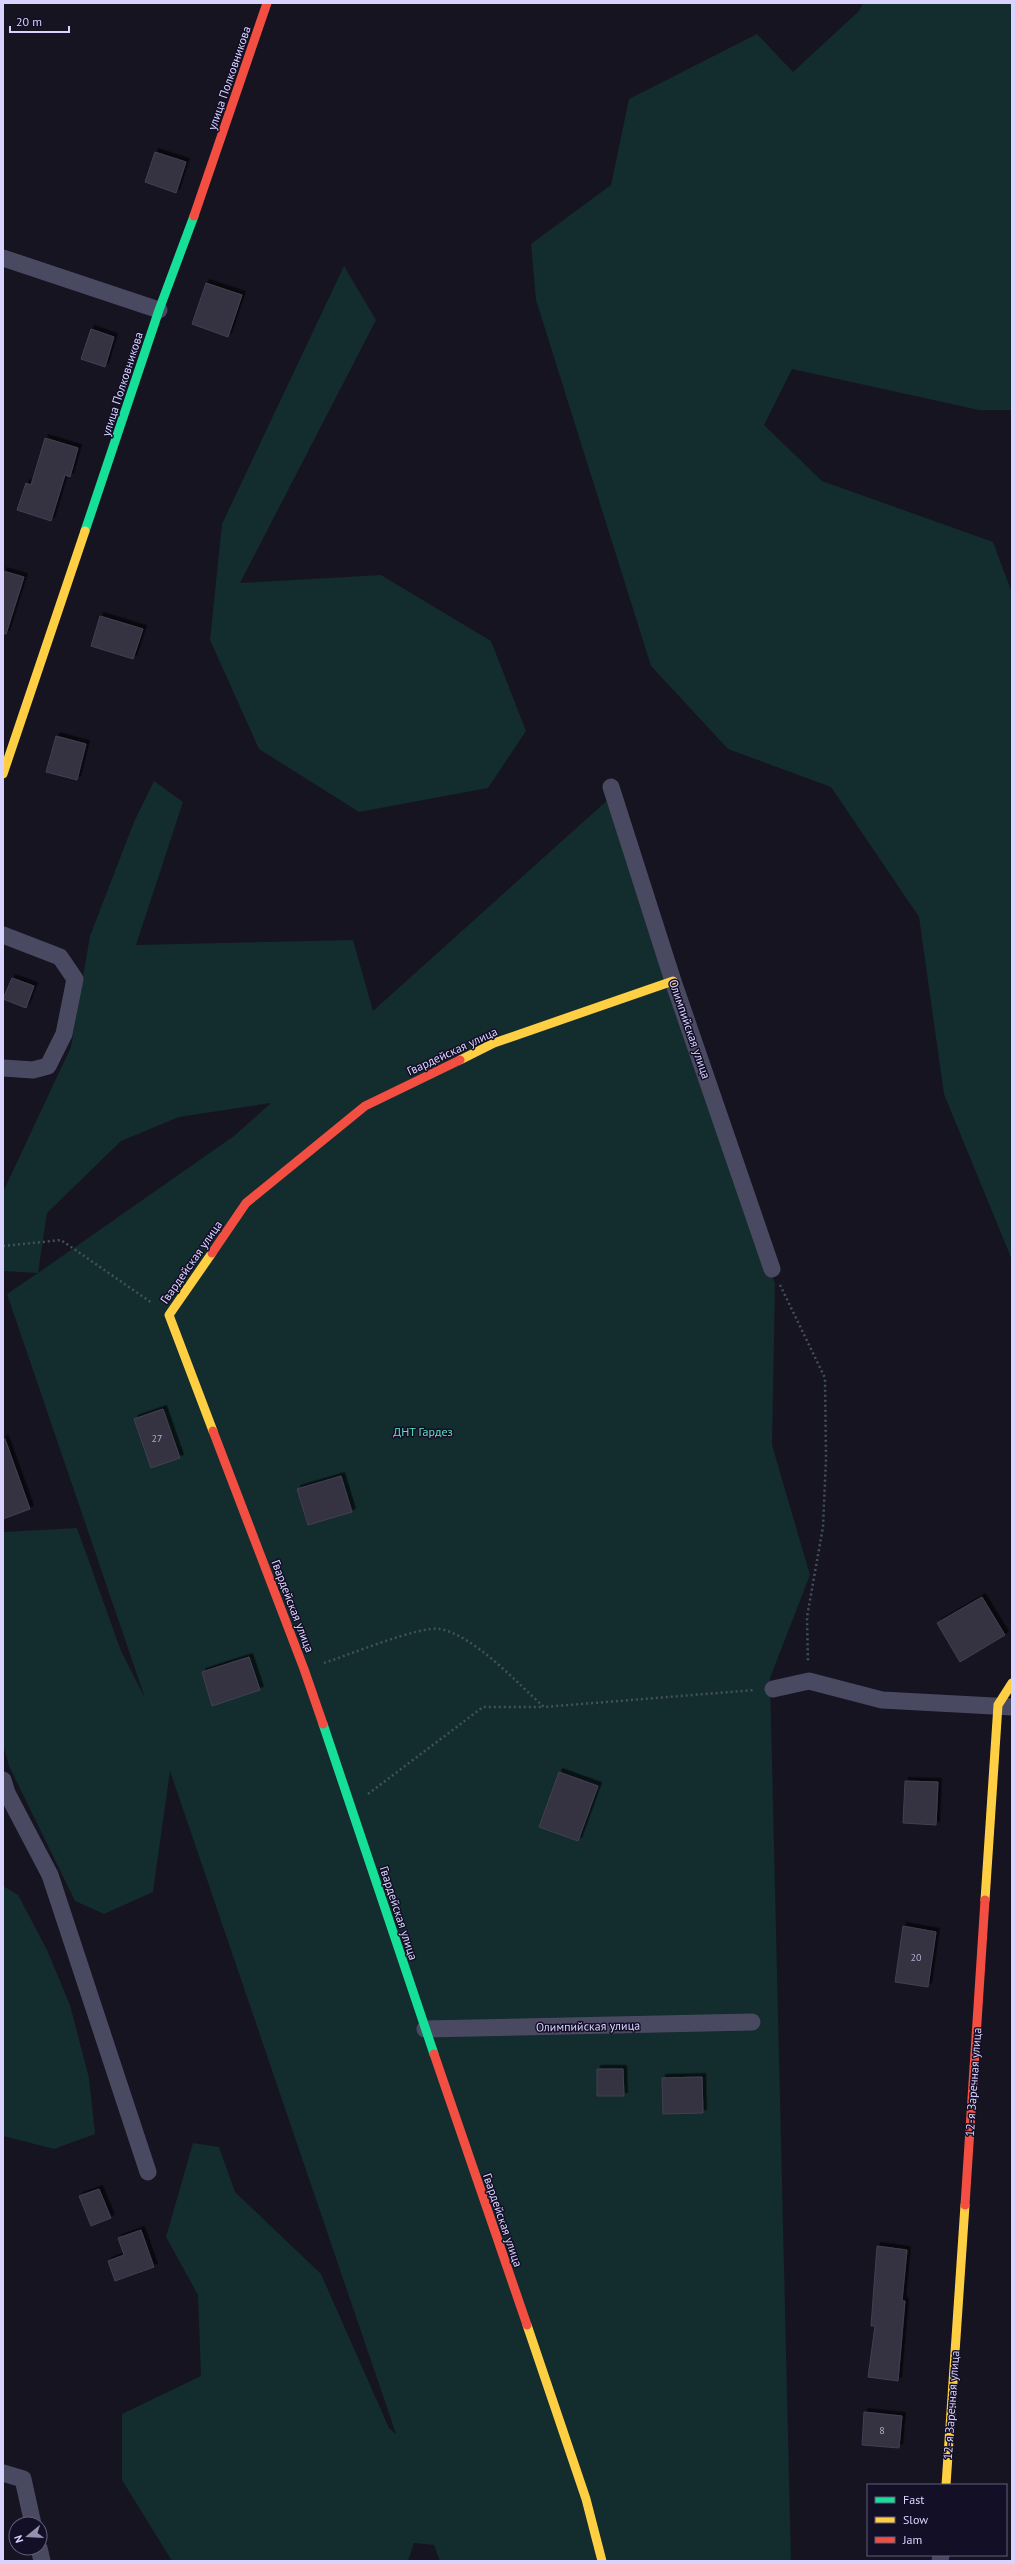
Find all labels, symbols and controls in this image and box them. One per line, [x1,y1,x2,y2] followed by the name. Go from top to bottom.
[10,8,69,34] scale bar
[16,14,42,29] text: 20 m
[204,24,254,132] street label: улица Полковникова
[98,330,146,438] street label: улица Полковникова
[666,977,714,1081] street label: Олимпийская улица
[404,1023,500,1079] street label: Гвардейская улица
[157,1218,225,1306] street label: Гвардейская улица
[393,1424,453,1439] park label: ДНТ Гардез
[152,1432,162,1445] house number: 27
[268,1558,318,1654] street label: Гвардейская улица
[377,1864,421,1962] street label: Гвардейская улица
[911,1951,922,1964] house number: 20
[536,2018,640,2034] street label: Олимпийская улица
[962,2027,984,2137] street label: 12-я Заречная улица
[480,2171,526,2269] street label: Гвардейская улица
[940,2350,962,2460] street label: 12-я Заречная улица
[879,2424,885,2437] house number: 8
[867,2484,1007,2556] legend
[903,2492,924,2507] text: Fast
[903,2512,928,2527] text: Slow
[8,2516,48,2556] north arrow
[902,2532,922,2547] text: Jam
[11,2533,26,2545] text: N

